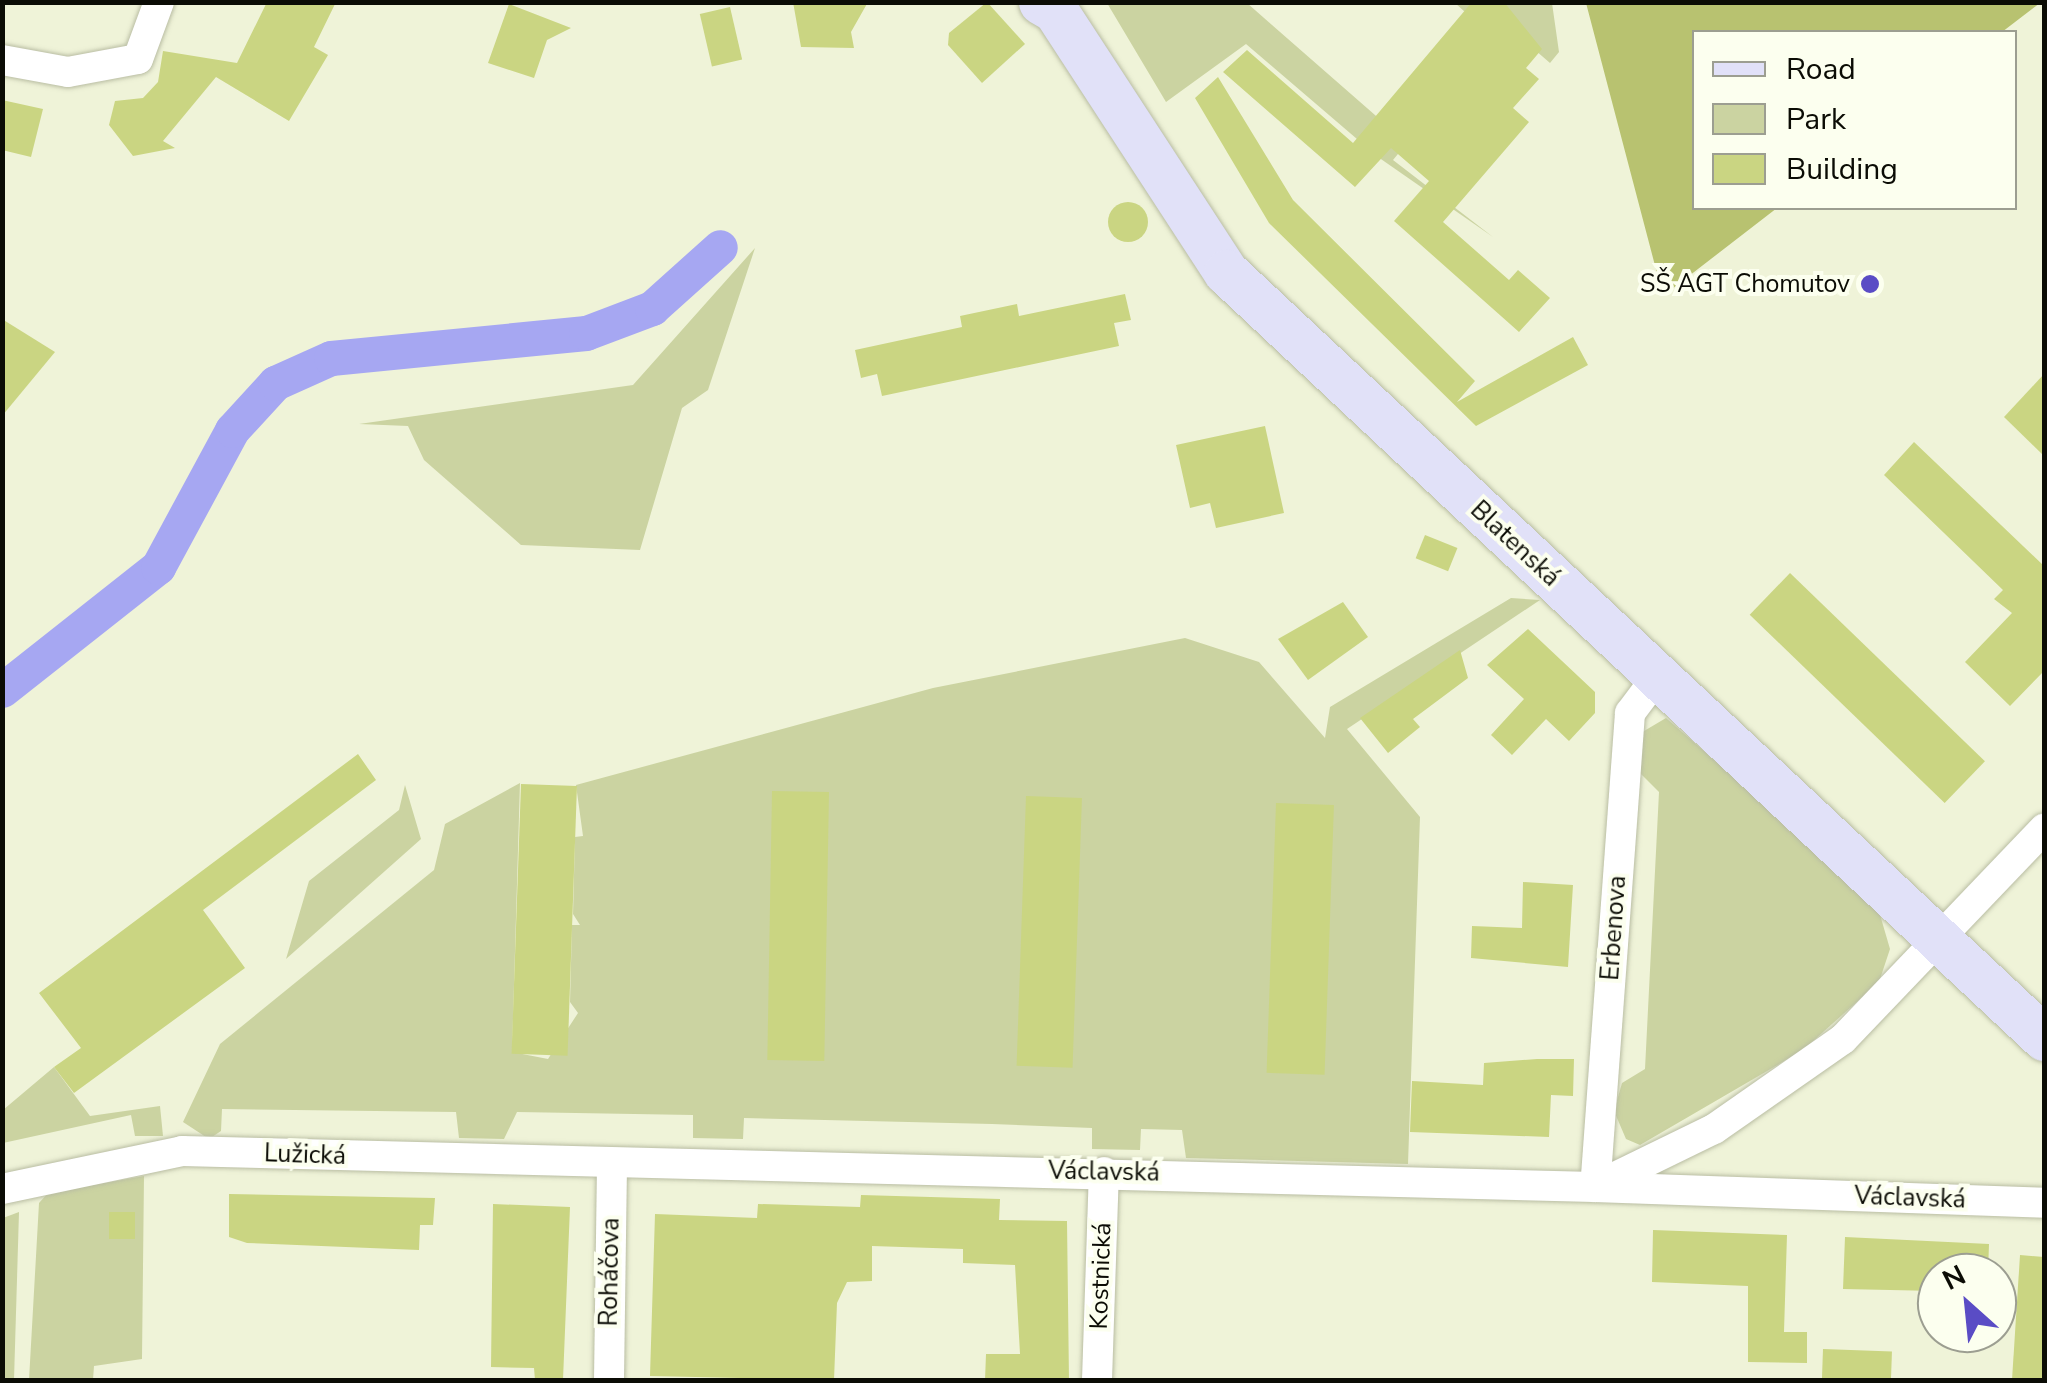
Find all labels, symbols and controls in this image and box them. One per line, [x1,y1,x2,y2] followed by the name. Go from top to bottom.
[1692,30,2017,210] legend
[1786,49,1856,90] text: Road
[1786,99,1846,140] text: Park
[1786,149,1898,190] text: Building
[1640,269,1850,299] place label: SŠ AGT Chomutov
[1859,273,1881,295] marker: SŠ AGT Chomutov
[1464,495,1566,593] street label: Blatenská
[1595,874,1633,982] street label: Erbenova
[264,1139,346,1171] street label: Lužická
[1048,1156,1160,1188] street label: Václavská
[1854,1181,1966,1215] street label: Václavská
[594,1217,626,1327] street label: Roháčova
[1084,1222,1118,1330] street label: Kostnická
[1917,1253,2017,1353] north arrow
[1936,1256,1972,1300] text: N

